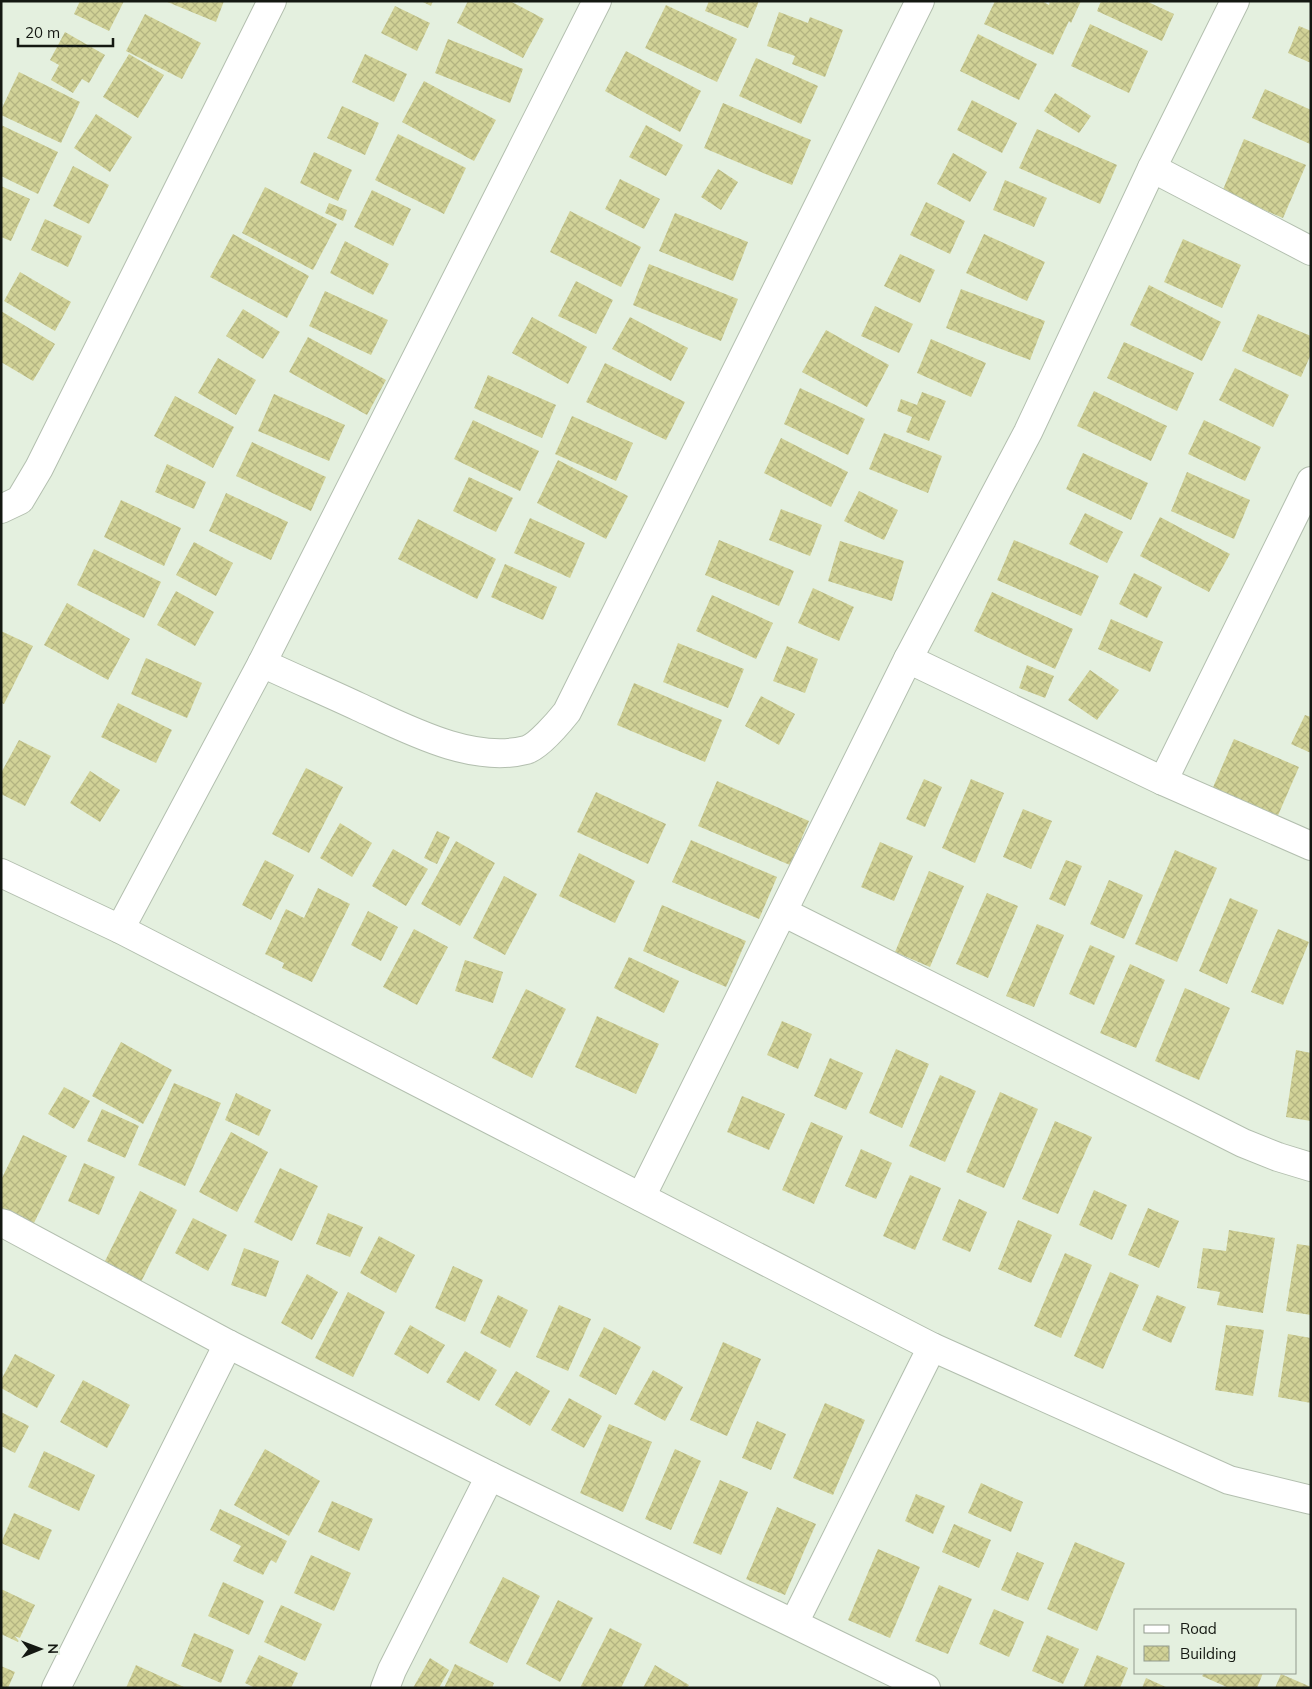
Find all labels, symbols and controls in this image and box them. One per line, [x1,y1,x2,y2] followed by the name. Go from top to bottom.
[18,15,112,47] scale bar
[25,23,60,42] text: 20 m
[1134,1609,1297,1674] legend
[1180,1619,1217,1638] text: Road
[15,1624,65,1674] north arrow
[44,1643,62,1654] text: N
[1180,1644,1236,1663] text: Building

